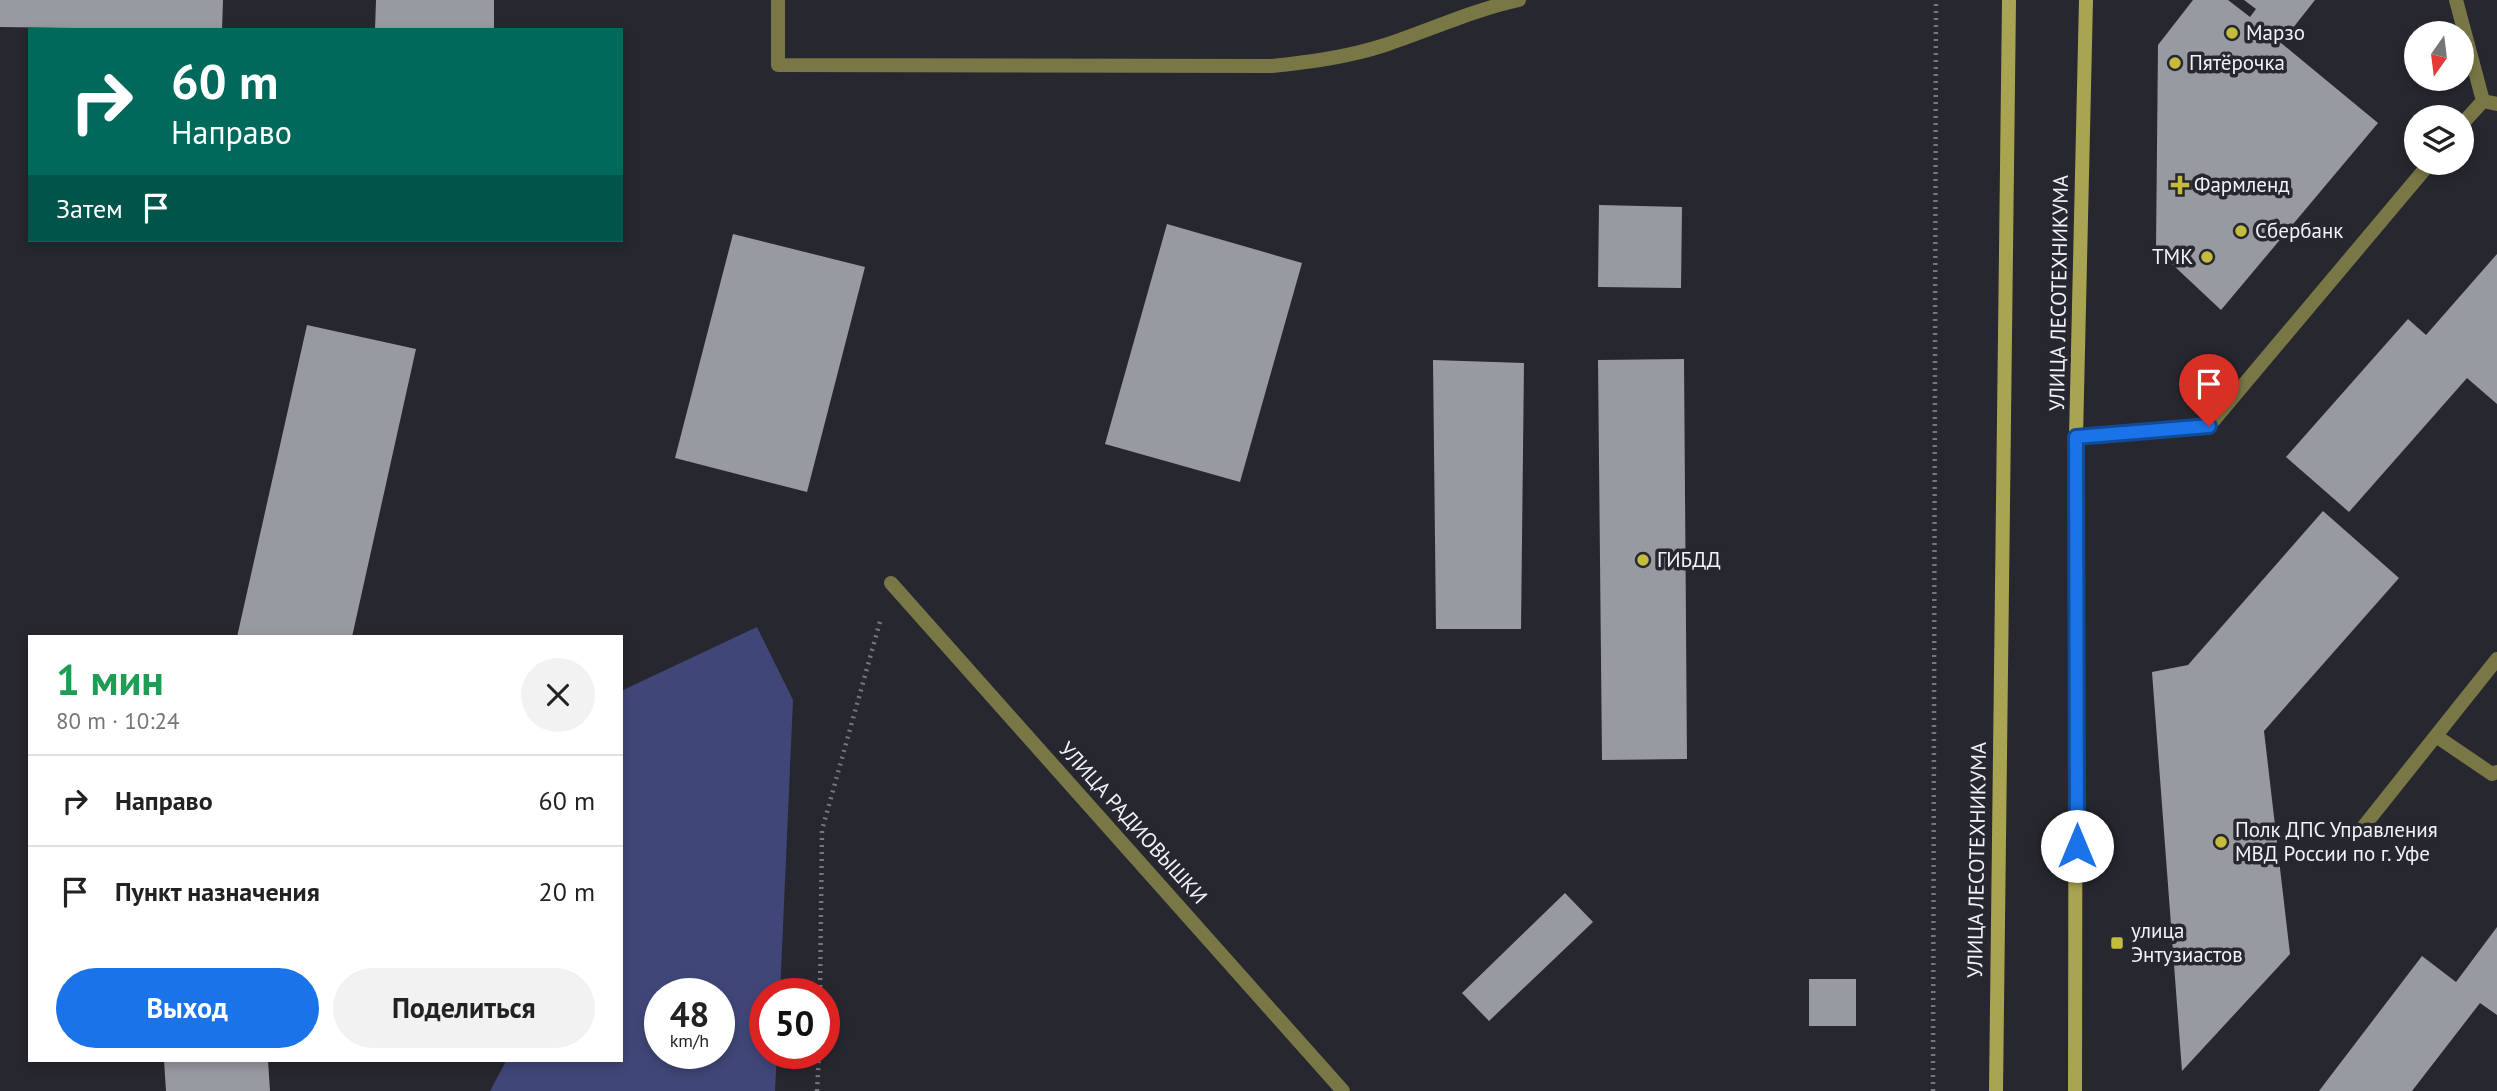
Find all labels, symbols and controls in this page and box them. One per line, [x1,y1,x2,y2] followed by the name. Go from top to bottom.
[2246,19,2305,46] place label: Марзо
[2404,21,2474,91] north arrow
[2404,21,2474,175] map controls
[2224,25,2240,41] marker: Марзо
[171,49,278,113] text: 60 m
[2189,49,2285,76] place label: Пятёрочка
[2167,55,2183,71] marker: Пятёрочка
[56,56,147,147] icon: right
[2404,105,2474,175] button: layers
[171,111,292,153] text: Направо
[2194,171,2290,198] place label: Фармленд
[2043,174,2074,411] street label: УЛИЦА ЛЕСОТЕХНИКУМА
[2172,177,2188,193] marker: Фармленд
[137,189,175,227] icon: arrive
[56,192,123,225] text: Затем
[2255,217,2343,244] place label: Сбербанк
[2233,223,2249,239] marker: Сбербанк
[2152,243,2193,270] place label: ТМК
[2199,249,2215,265] marker: ТМК
[2179,354,2239,426] pin
[2190,365,2228,403] icon: arrive
[1657,546,1721,573] place label: ГИБДД
[1635,552,1651,568] marker: ГИБДД
[56,652,164,707] text: 1 мин
[521,658,595,732] button: close
[56,706,180,735] text: 80 m · 10:24
[1053,736,1213,909] street label: УЛИЦА РАДИОВЫШКИ
[1961,741,1992,978] street label: УЛИЦА ЛЕСОТЕХНИКУМА
[56,782,94,820] icon: right
[115,784,213,817] text: Направо
[539,784,595,817] text: 60 m
[2040,809,2114,883] position arrow
[2235,816,2438,867] place label: Полк ДПС Управления МВД России по г. Уфе
[2213,834,2229,850] marker: Полк ДПС Управления МВД России по г. Уфе
[56,873,94,911] icon: arrive
[115,875,320,908] text: Пункт назначения
[539,875,595,908] text: 20 m
[2131,917,2243,968] place label: улица Энтузиастов
[2109,935,2125,951] marker: улица Энтузиастов
[56,968,319,1048] button: Выход
[333,968,595,1048] button: Поделиться
[749,978,840,1069] speed limit sign: 50
[670,991,709,1037] text: 48
[670,1029,709,1052] text: km/h

